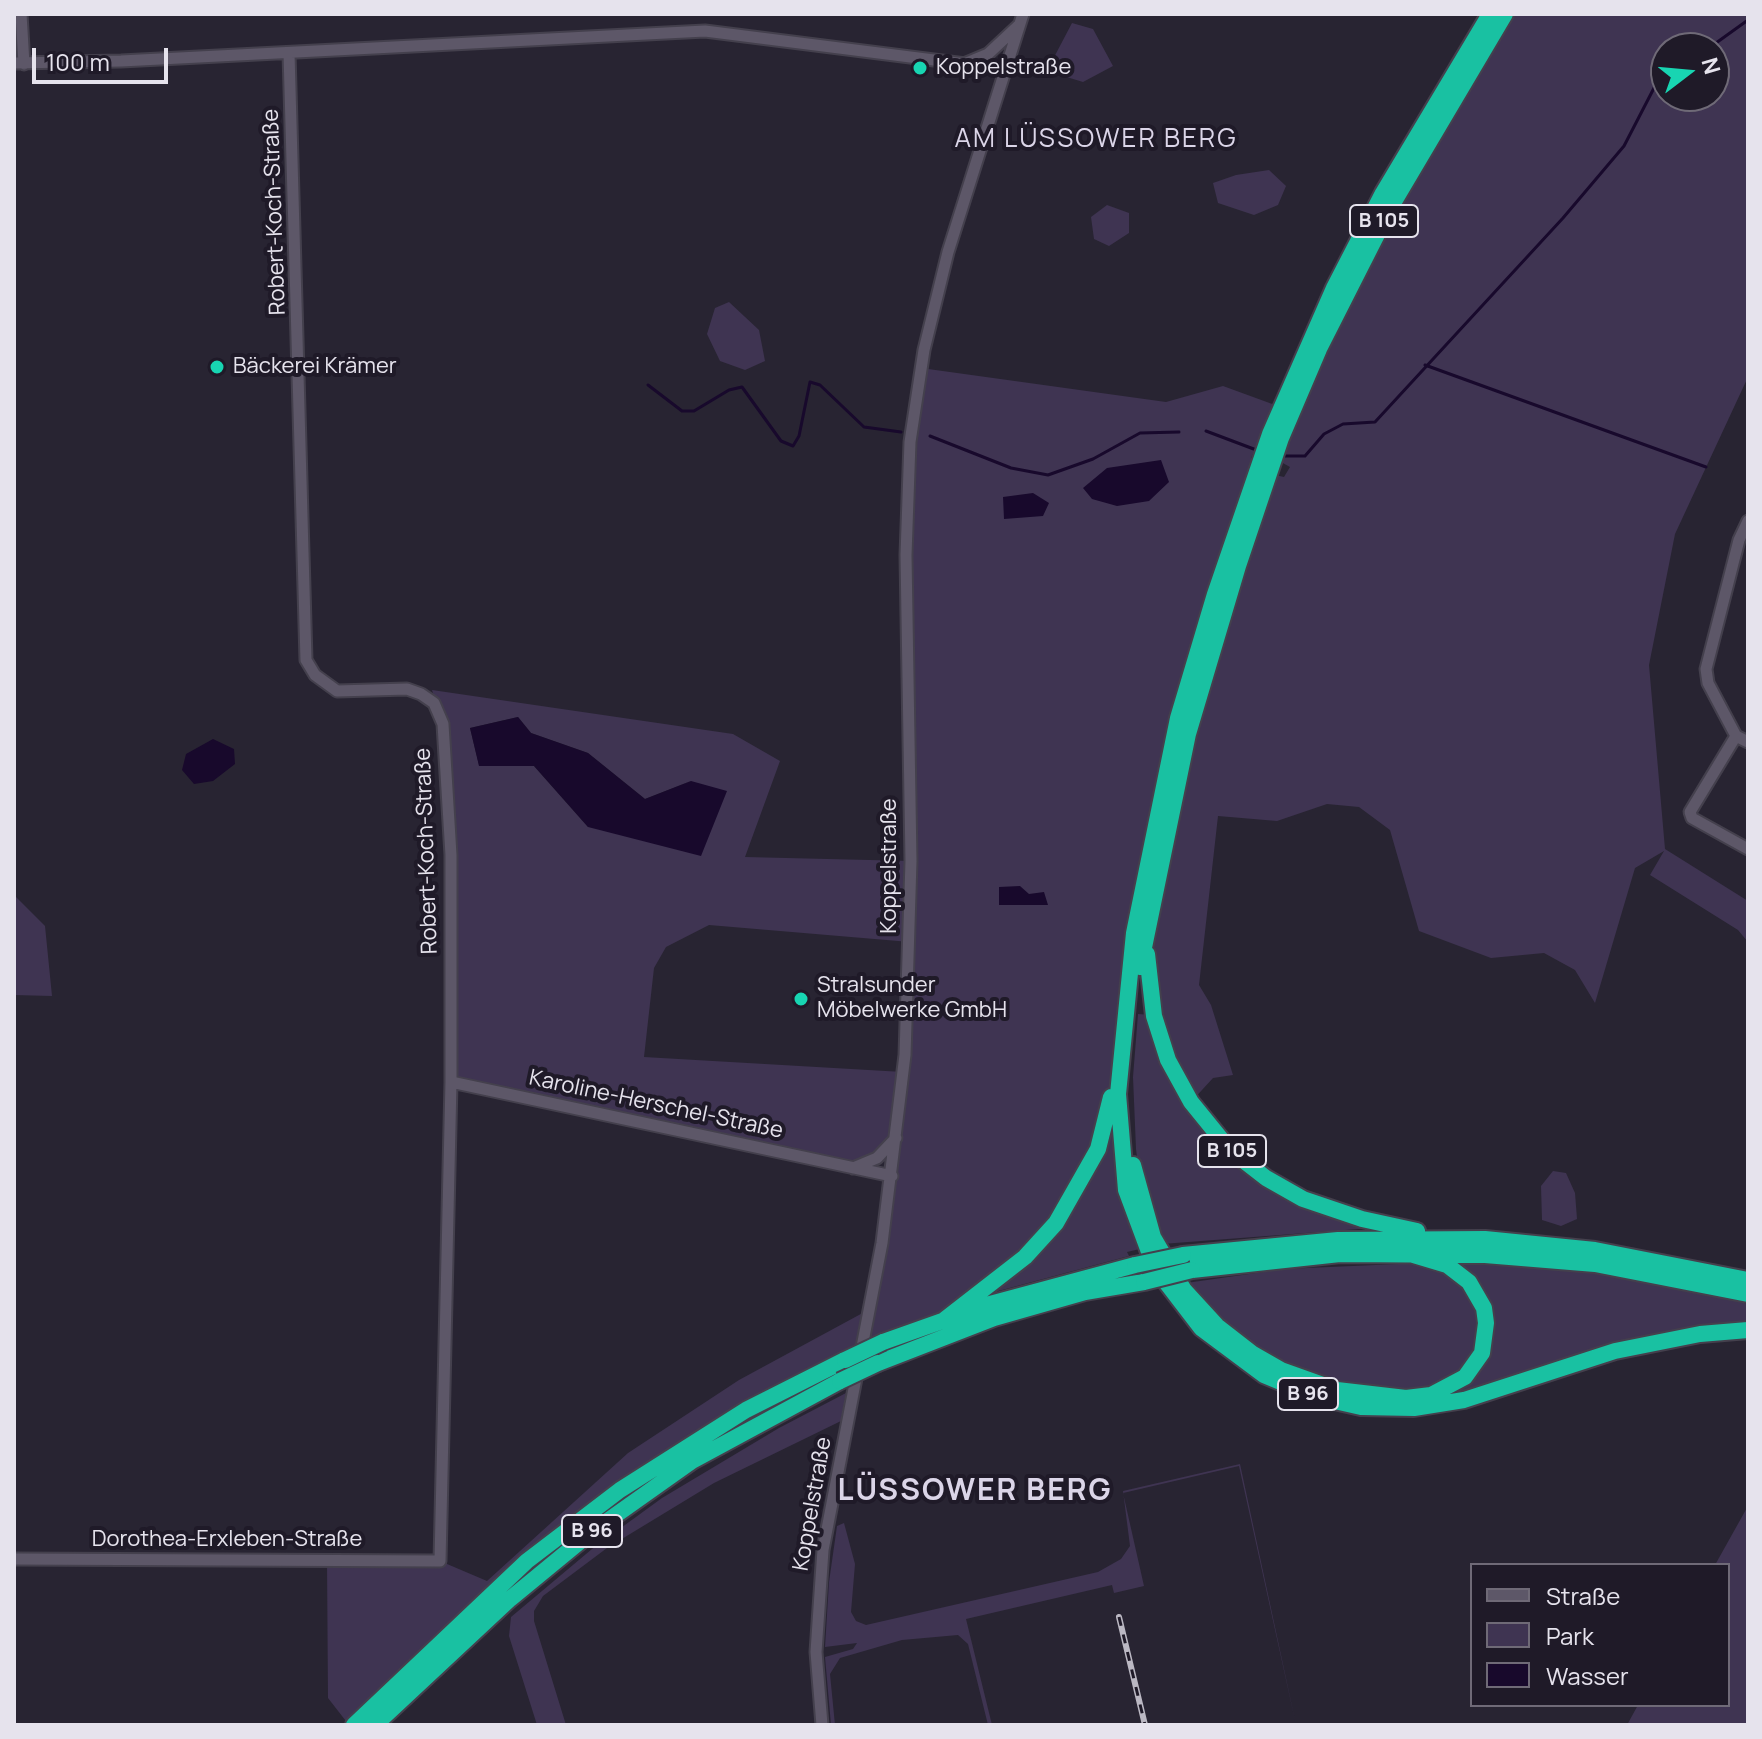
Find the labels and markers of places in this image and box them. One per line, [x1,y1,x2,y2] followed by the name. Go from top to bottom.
[936,55,1071,81] place label: Koppelstraße
[911,59,929,77] marker: Koppelstraße
[233,354,397,380] place label: Bäckerei Krämer
[208,358,226,376] marker: Bäckerei Krämer
[817,973,1007,1024] place label: Stralsunder Möbelwerke GmbH
[792,990,810,1008] marker: Stralsunder Möbelwerke GmbH

